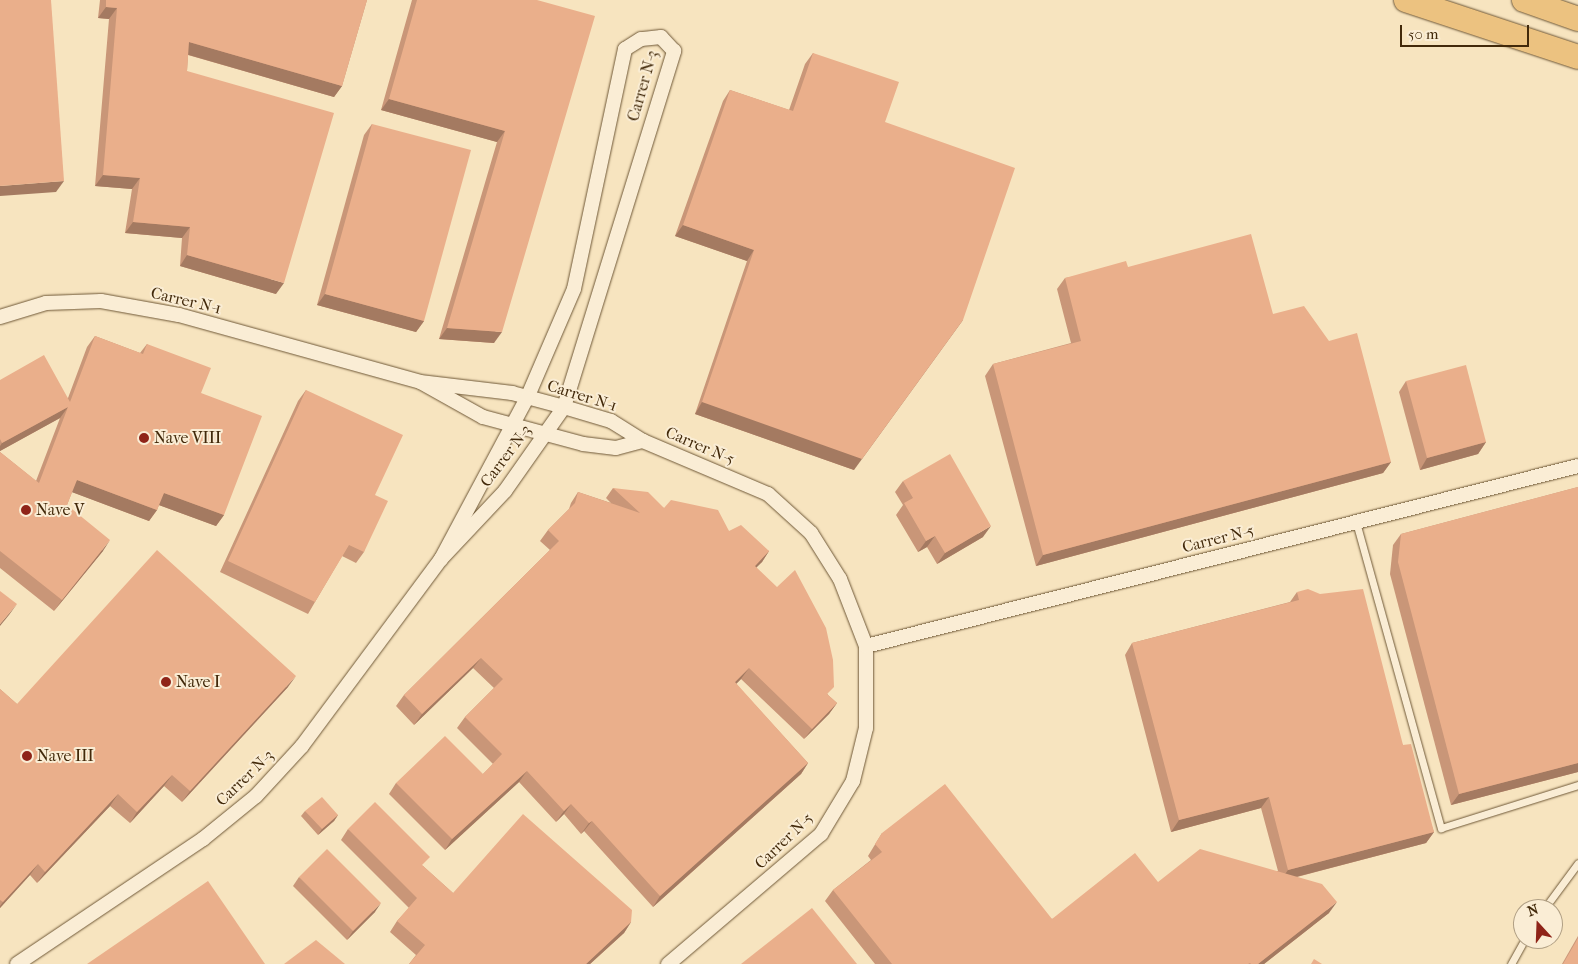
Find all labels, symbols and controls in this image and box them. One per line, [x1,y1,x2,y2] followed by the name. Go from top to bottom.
[1403,15,1532,47] scale bar
[1408,25,1438,43] text: 50 m
[624,48,662,124] street label: Carrer N-3
[149,284,223,318] street label: Carrer N-1
[545,376,619,416] street label: Carrer N-1
[476,421,536,491] street label: Carrer N-3
[663,423,737,469] street label: Carrer N-5
[154,428,221,448] place label: Nave VIII
[138,432,150,444] marker: Nave VIII
[36,500,84,520] place label: Nave V
[20,504,32,516] marker: Nave V
[1180,521,1256,557] street label: Carrer N-5
[176,672,220,692] place label: Nave I
[160,676,172,688] marker: Nave I
[37,746,94,766] place label: Nave III
[212,746,278,810] street label: Carrer N-3
[21,750,33,762] marker: Nave III
[751,809,817,873] street label: Carrer N-5
[1513,899,1563,949] north arrow
[1525,901,1541,920] text: N

